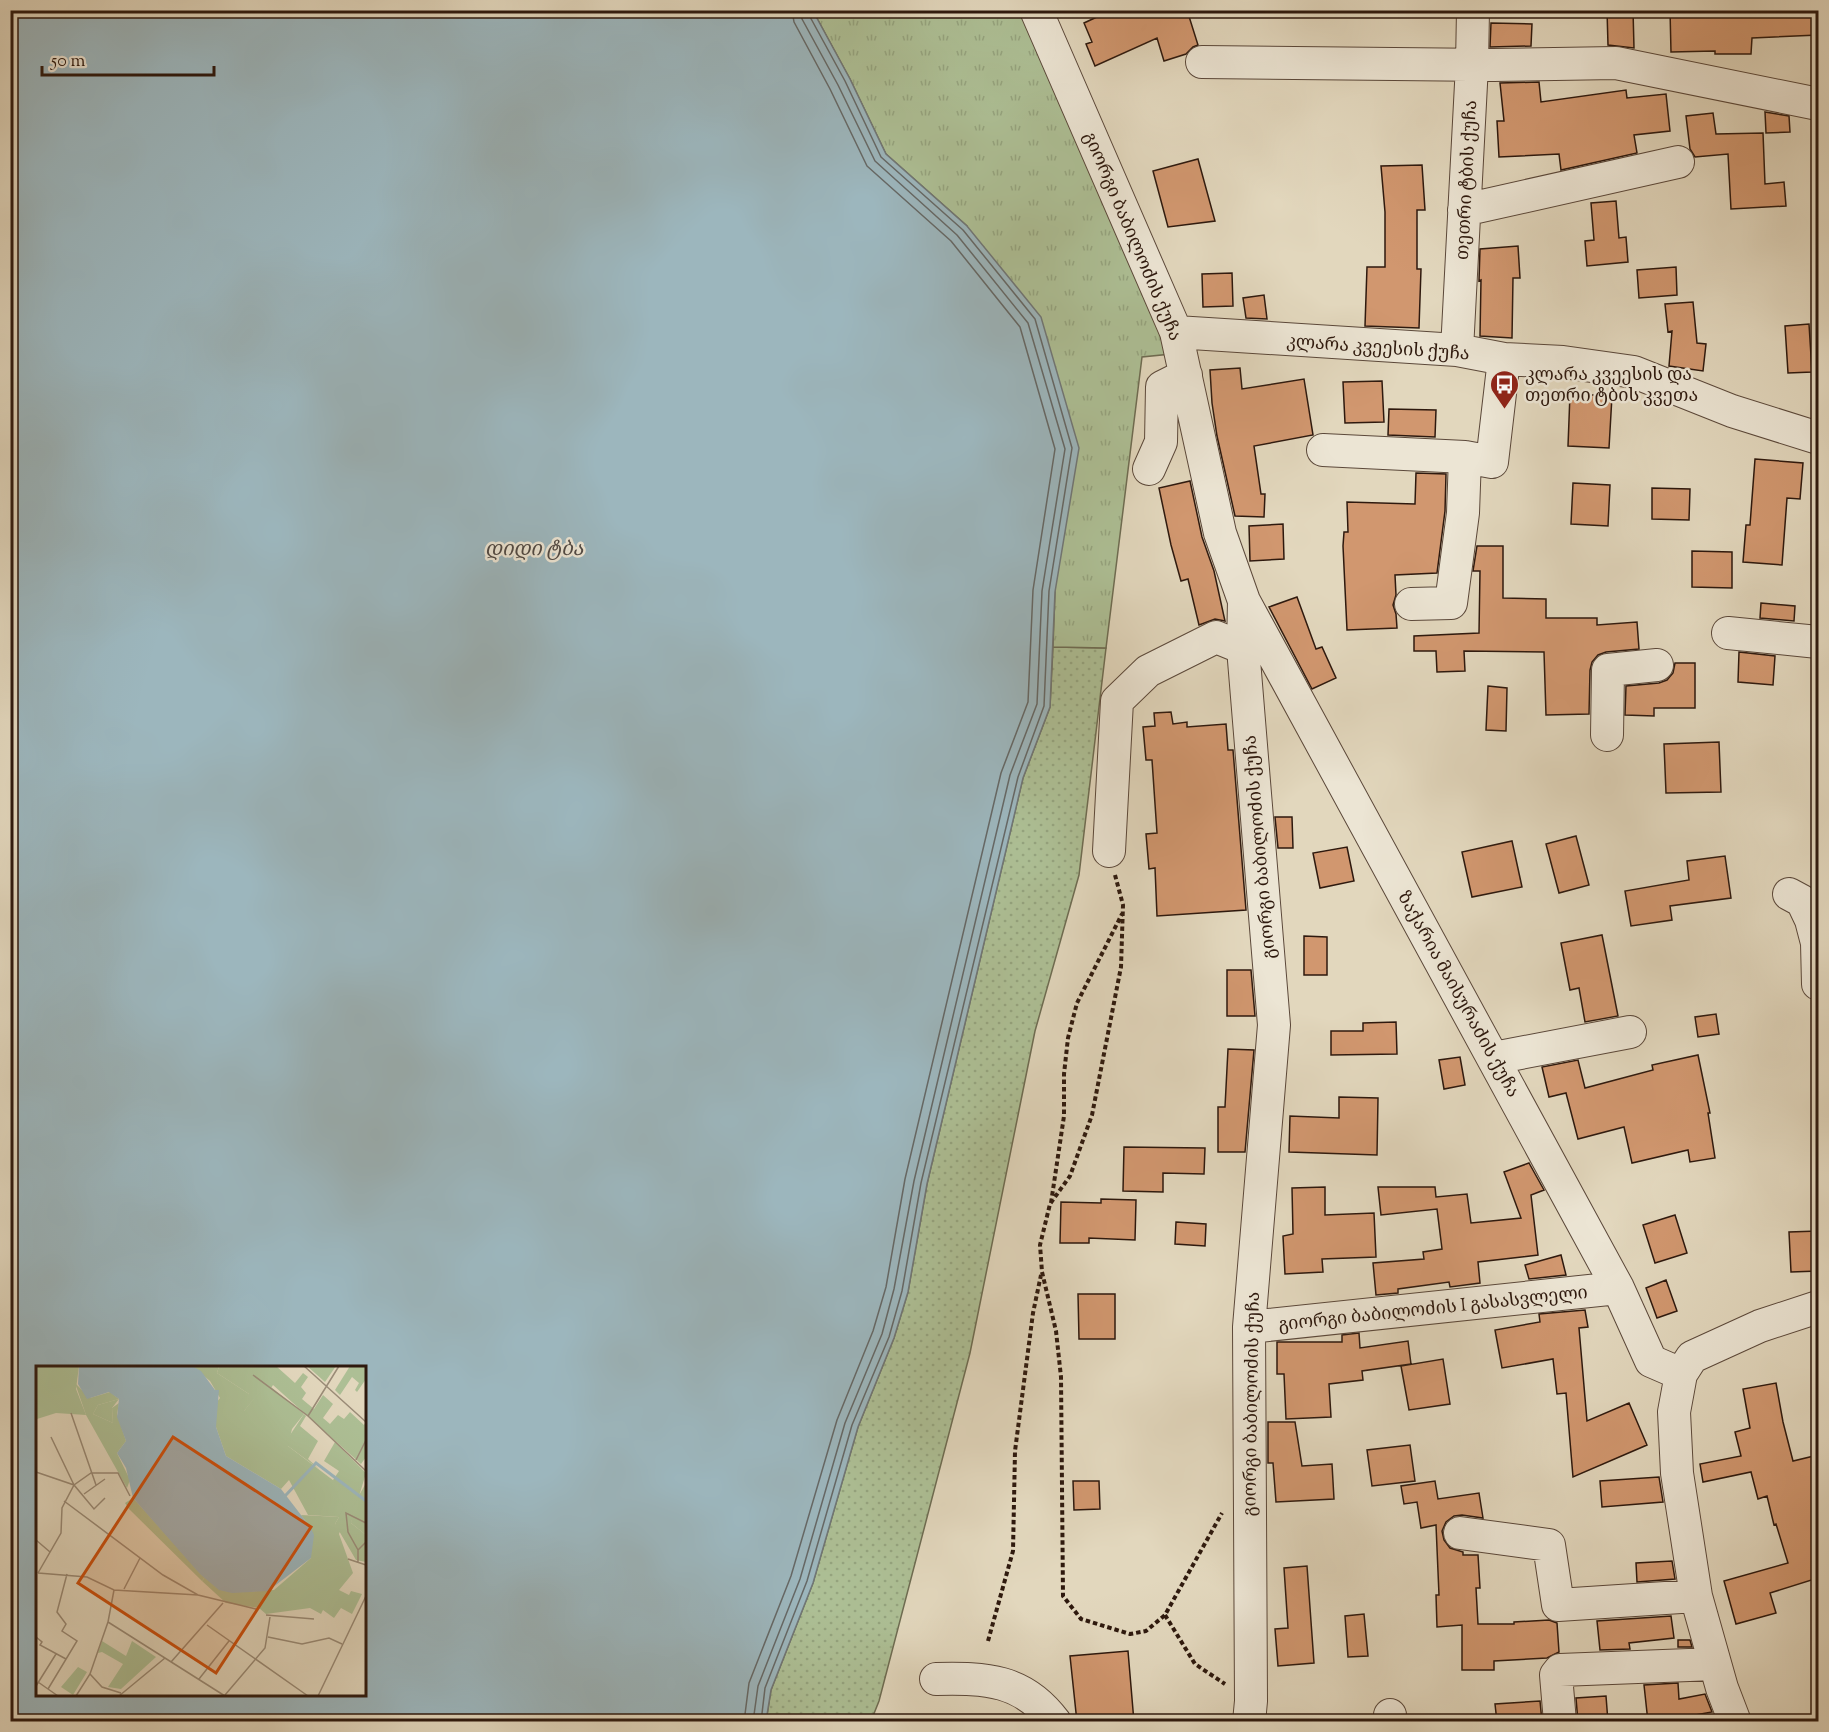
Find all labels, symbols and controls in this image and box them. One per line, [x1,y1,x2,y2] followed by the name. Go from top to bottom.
[42,39,214,77] scale bar
[50,49,86,75] text: 50 m
[1451,100,1485,261] street label: თეთრი ტბის ქუჩა
[1075,128,1187,345] street label: გიორგი ბაბილოძის ქუჩა
[1285,330,1470,368] street label: კლარა კვეესის ქუჩა
[1525,363,1698,410] place label: კლარა კვეესის და თეთრი ტბის კვეთა
[1488,368,1520,410] bus stop icon: კლარა კვეესის და თეთრი ტბის კვეთა
[485,536,583,565] water label: დიდი ტბა
[1238,734,1284,960] street label: გიორგი ბაბილოძის ქუჩა
[1390,887,1525,1103] street label: ზაქარია მაისურაძის ქუჩა
[1277,1281,1589,1339] street label: გიორგი ბაბილოძის I გასასვლელი
[1238,1291,1268,1517] street label: გიორგი ბაბილოძის ქუჩა
[36,1366,366,1696] inset map

